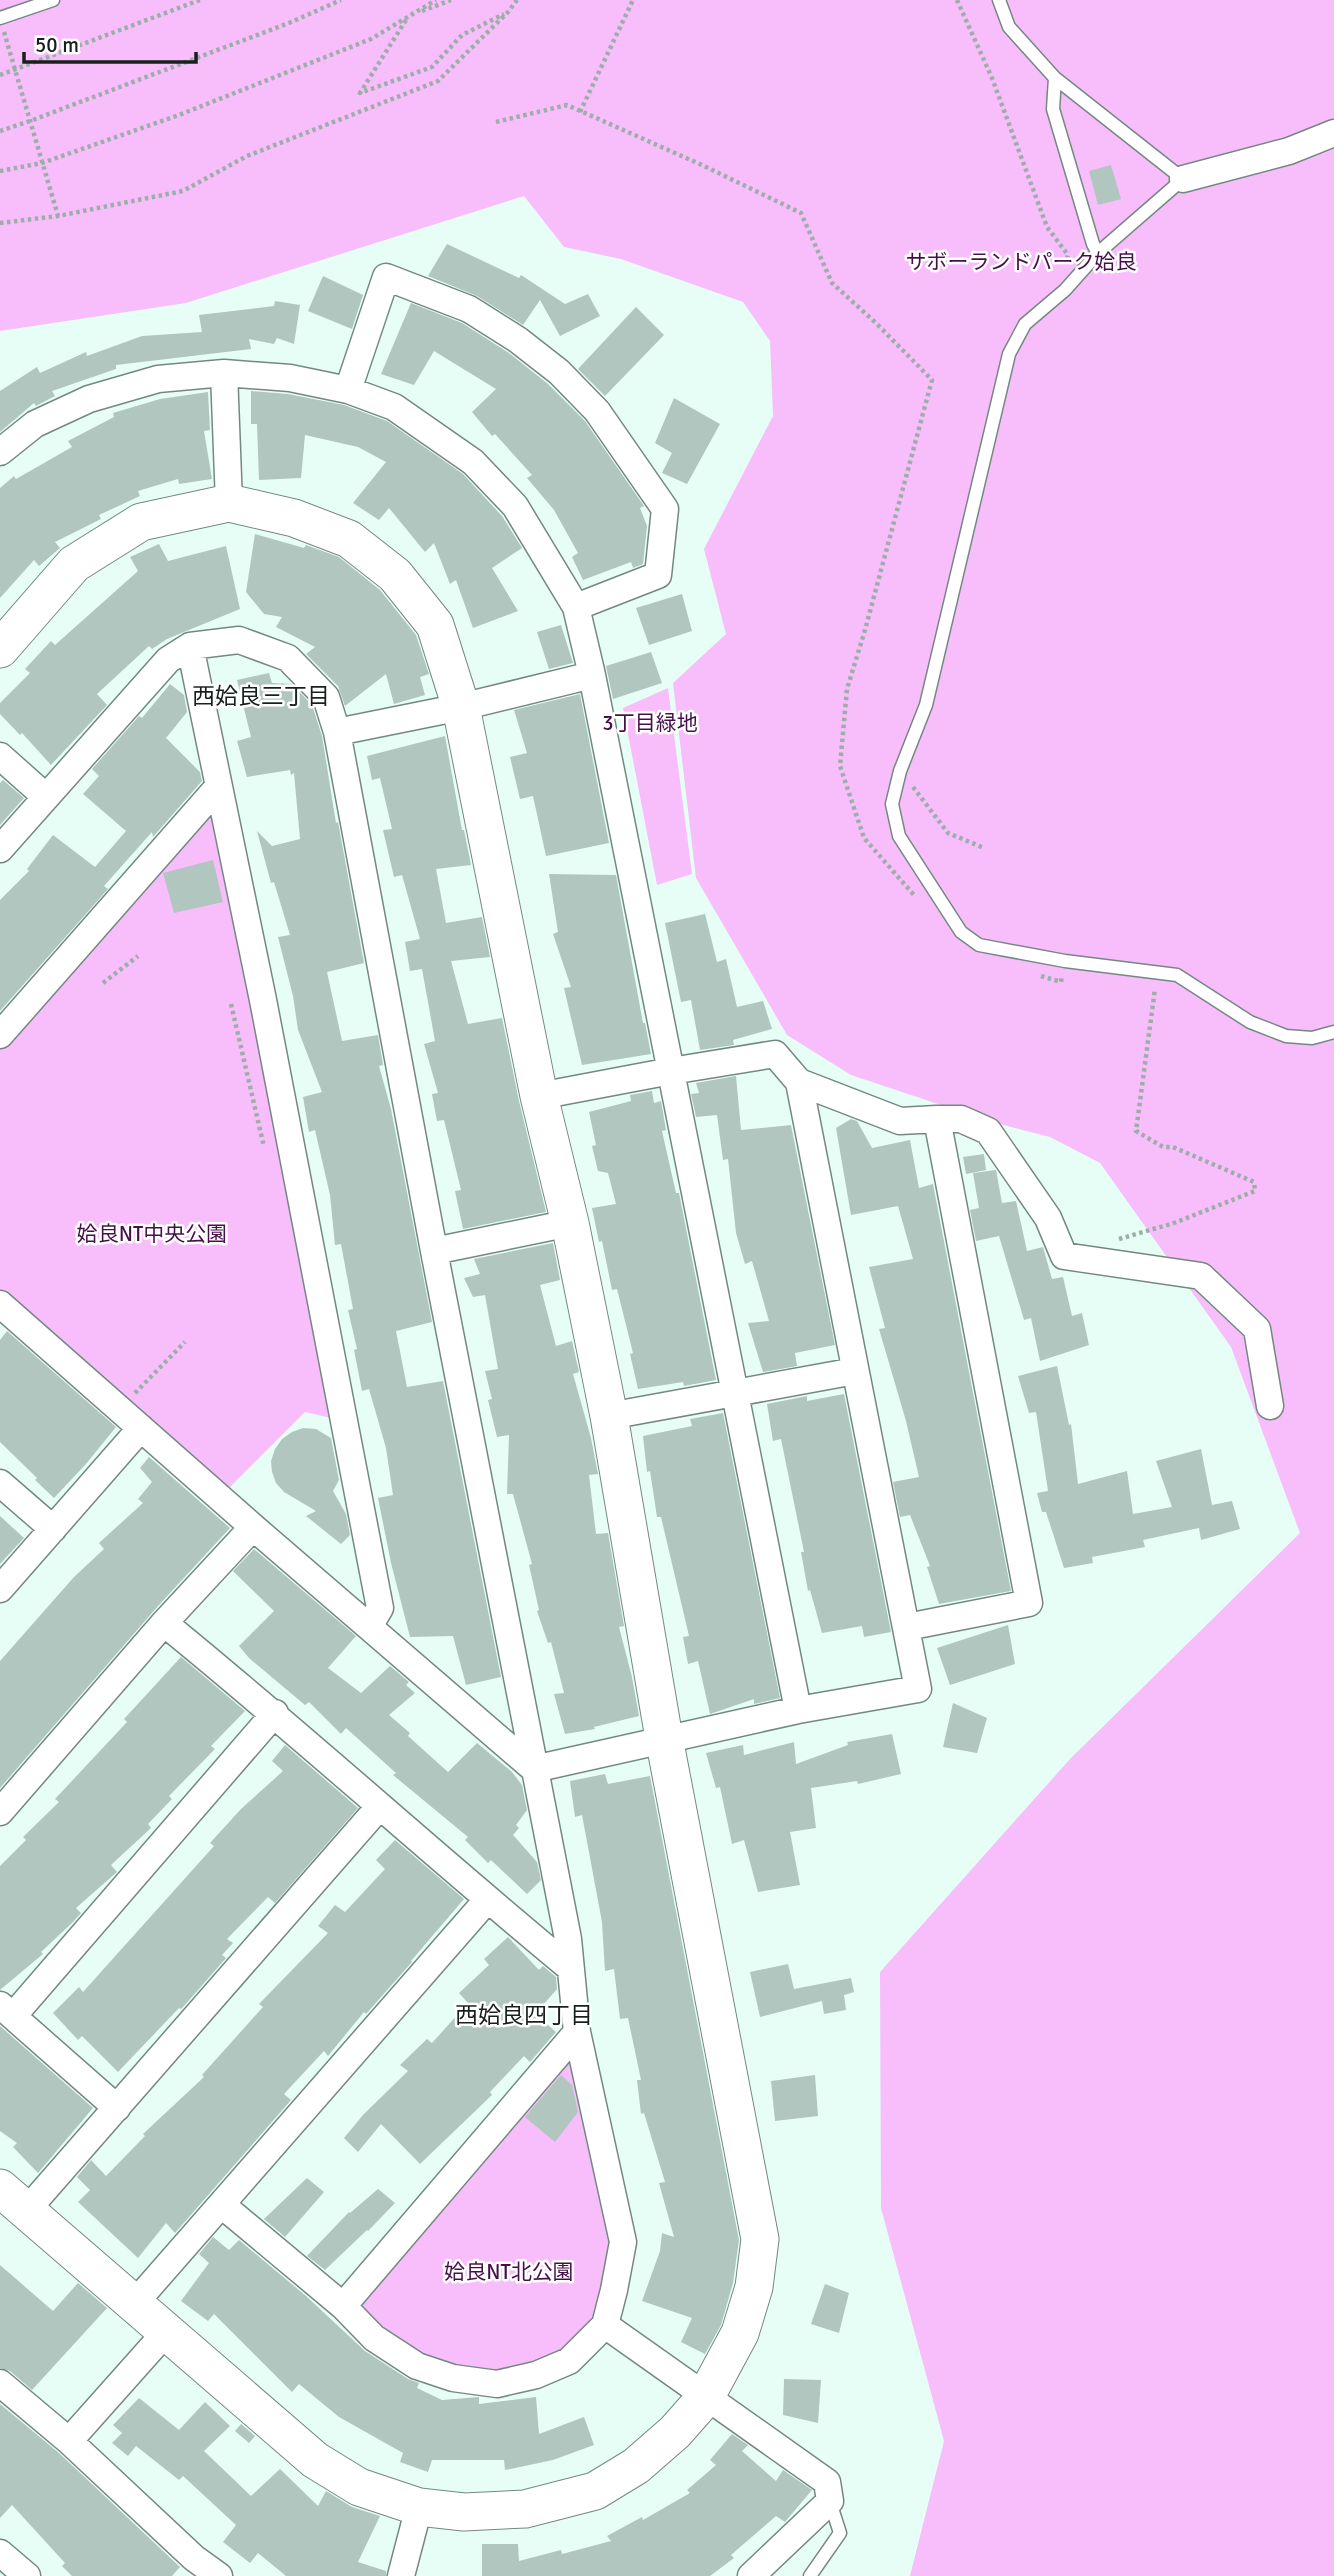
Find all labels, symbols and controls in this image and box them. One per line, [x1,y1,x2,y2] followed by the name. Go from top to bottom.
[24,21,196,65] scale bar
[35,32,79,58] text: 50 m
[906,249,1137,275] park label: サボーランドパーク姶良
[192,682,330,711] district label: 西姶良三丁目
[602,710,698,736] park label: 3丁目緑地
[77,1221,227,1247] park label: 姶良NT中央公園
[455,2001,593,2030] district label: 西姶良四丁目
[444,2259,574,2285] park label: 姶良NT北公園

